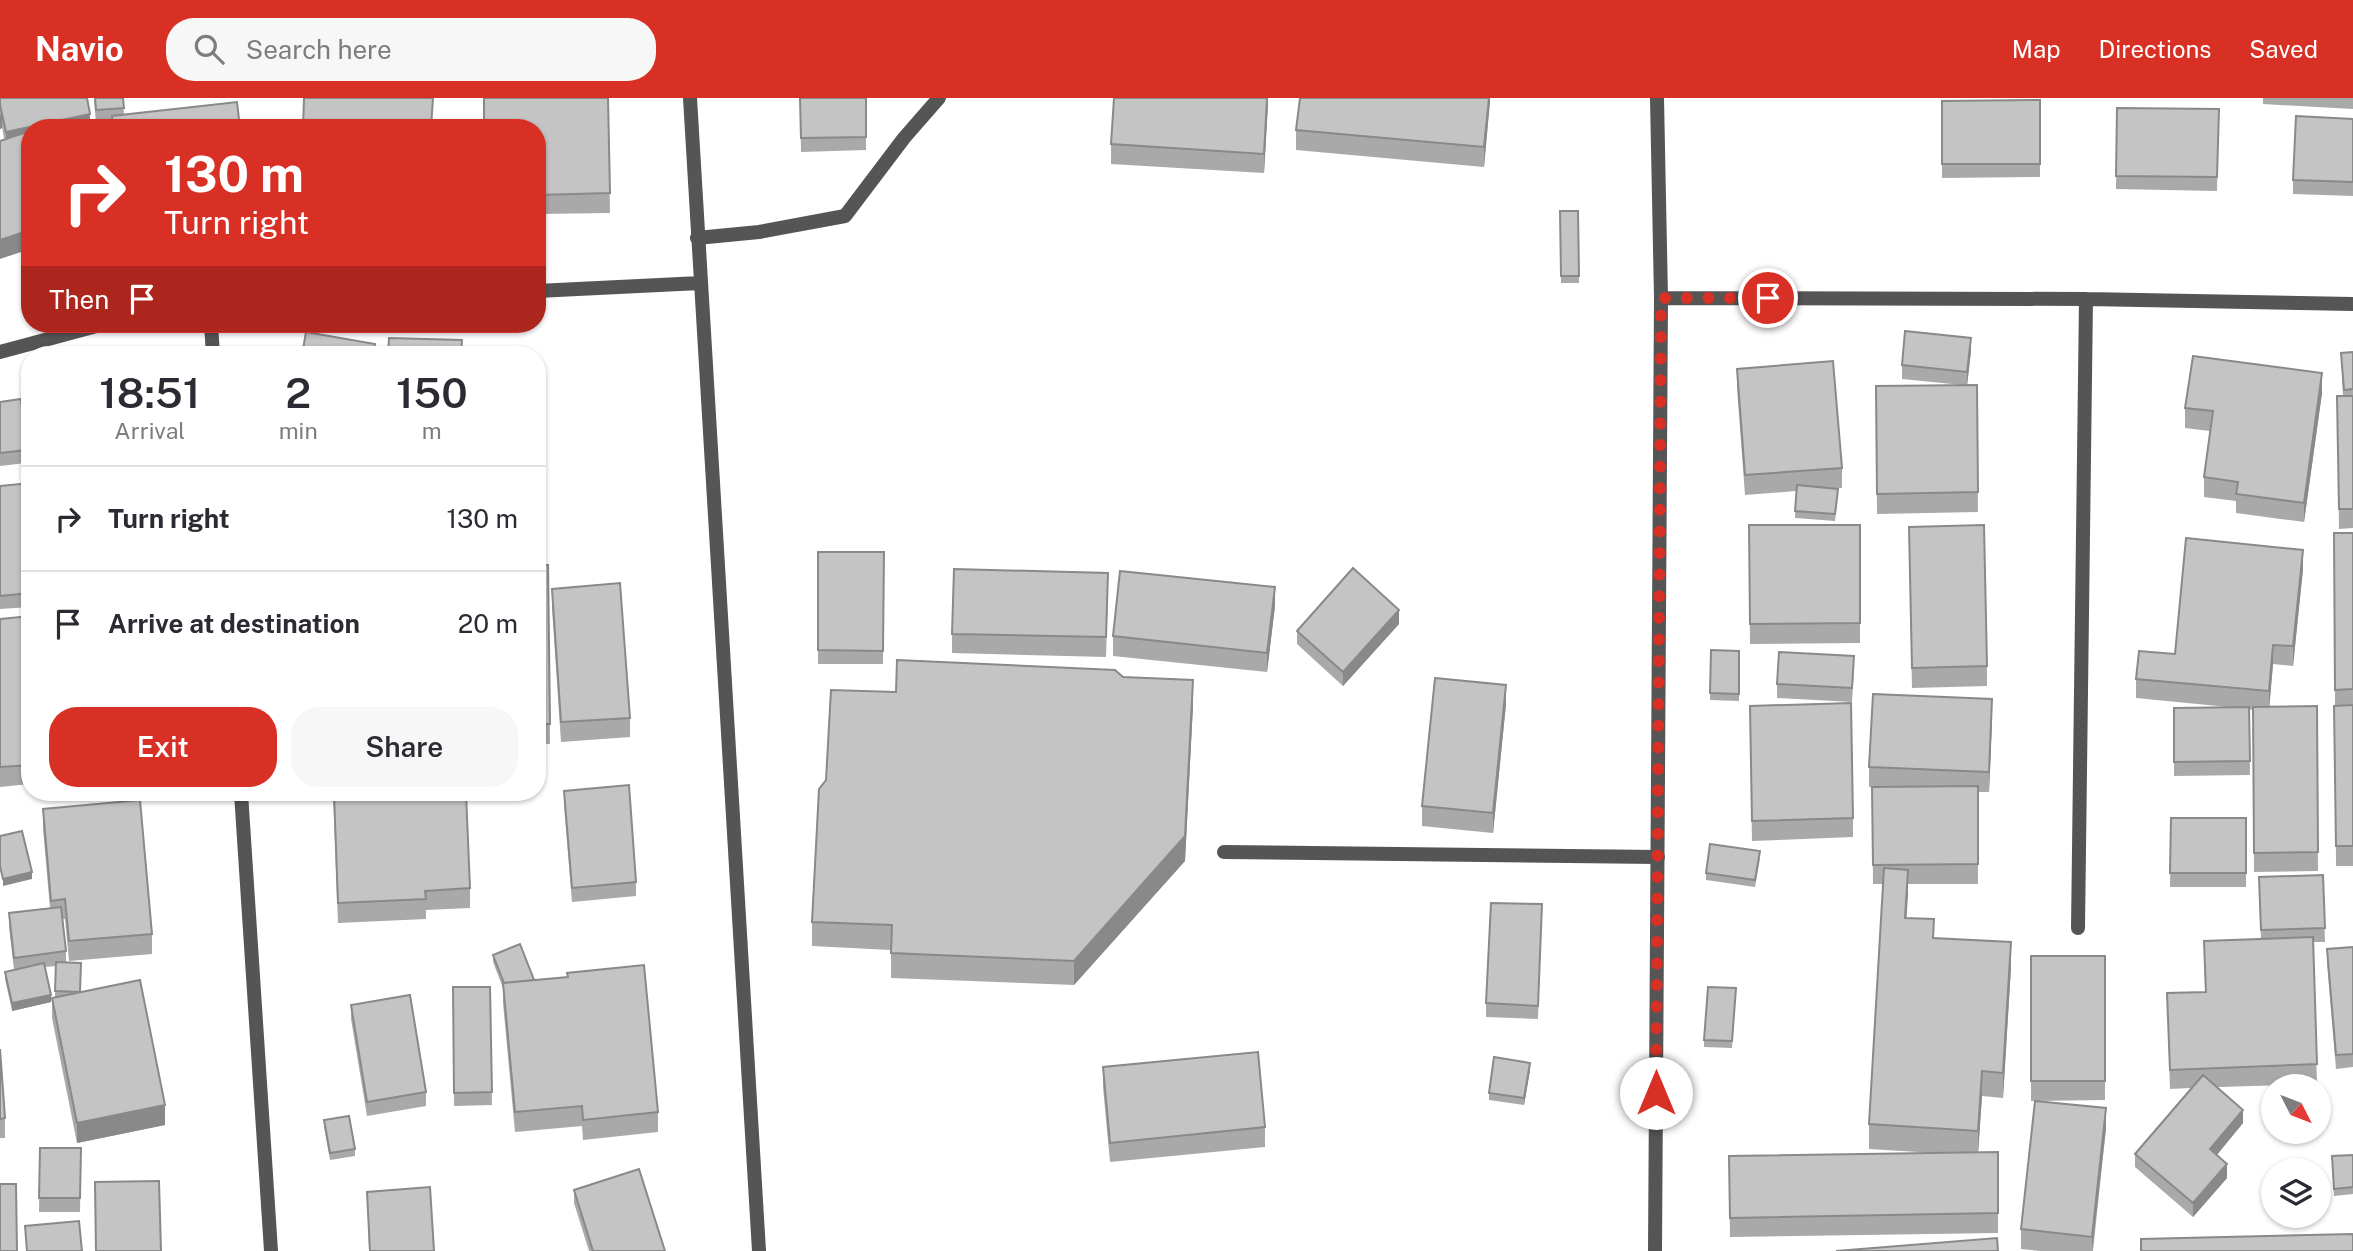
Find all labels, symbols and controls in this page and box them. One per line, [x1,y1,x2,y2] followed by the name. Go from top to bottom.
[166,18,656,81] search box
[35,30,124,68] text: Navio
[190,30,228,68] icon: search
[246,34,392,65] text: Search here
[2012,35,2061,63] text: Map
[2099,35,2211,63] text: Directions
[2249,35,2318,63] text: Saved
[164,145,304,203] text: 130 m
[49,147,140,238] icon: right
[164,204,309,241] text: Turn right
[1738,268,1798,328] pin
[1749,279,1787,317] icon: arrive
[123,280,161,318] icon: arrive
[49,284,109,315] text: Then
[99,368,200,417] text: 18:51
[285,368,311,417] text: 2
[396,368,468,417] text: 150
[114,417,185,444] text: Arrival
[279,417,318,444] text: min
[422,417,442,444] text: m
[49,500,87,538] icon: right
[108,503,230,534] text: Turn right
[446,503,518,534] text: 130 m
[49,605,87,643] icon: arrive
[108,608,360,639] text: Arrive at destination
[458,608,518,639] text: 20 m
[49,707,277,787] button: Exit
[291,707,518,787] button: Share
[1619,1056,1693,1130] position arrow
[2261,1074,2331,1144] north arrow
[2261,1074,2331,1228] map controls
[2261,1158,2331,1228] button: layers

